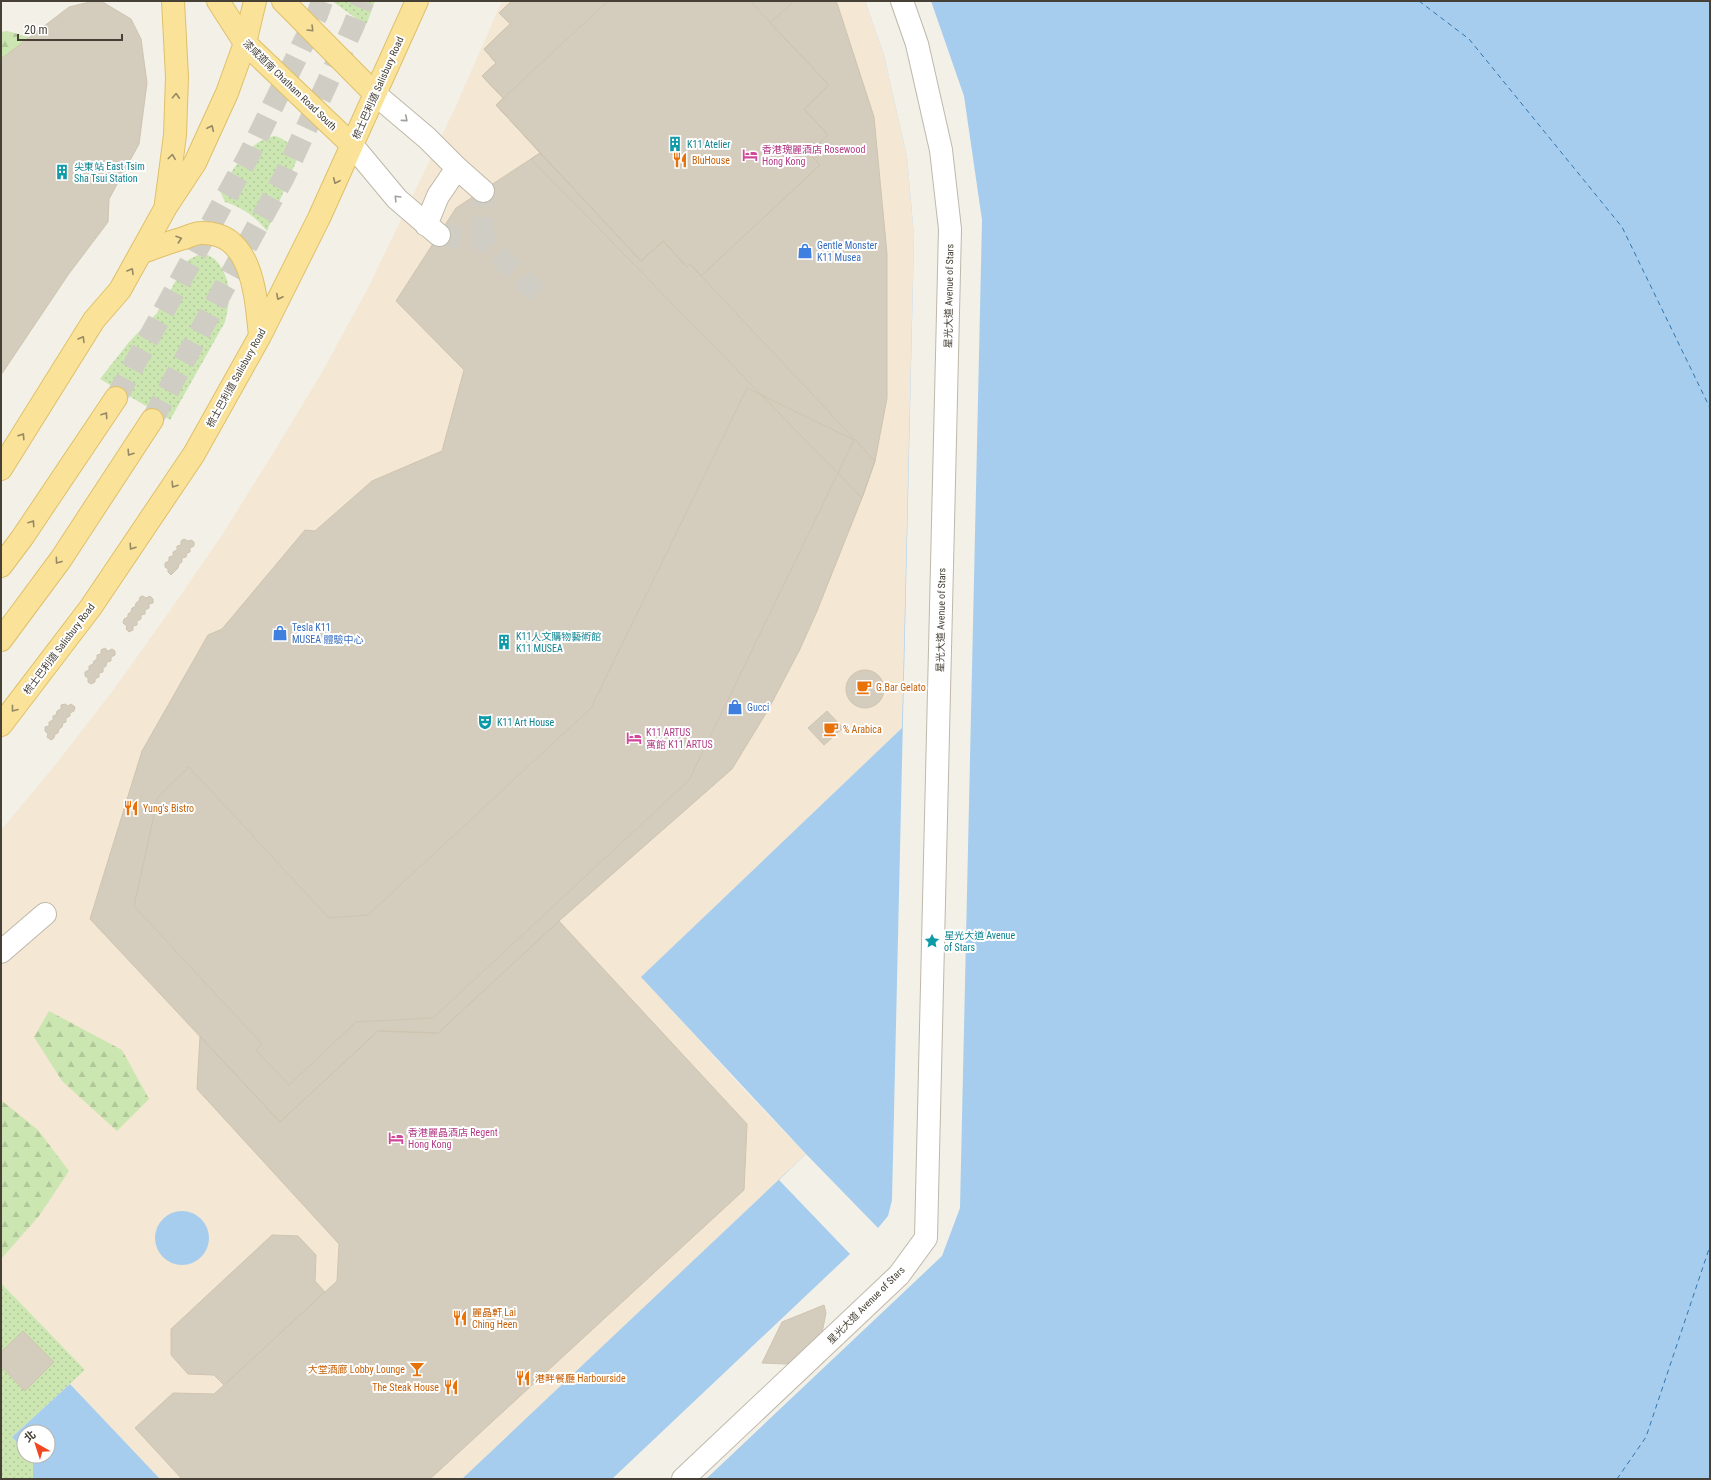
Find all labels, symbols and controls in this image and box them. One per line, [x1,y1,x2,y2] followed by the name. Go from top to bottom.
[18,16,122,42] scale bar
[24,23,48,37] text: 20 m
[306,24,313,32] one-way arrow
[350,35,406,141] street label: 梳士巴利道 Salisbury Road
[241,38,339,133] street label: 漆咸道南 Chatham Road South
[172,93,181,99] one-way arrow
[400,115,408,122] one-way arrow
[206,124,214,132] one-way arrow
[666,135,684,153] building icon: K11 Atelier
[687,139,730,150] place label: K11 Atelier
[762,144,865,167] place label: 香港瑰麗酒店 Rosewood Hong Kong
[741,146,759,164] hotel icon: 香港瑰麗酒店 Rosewood Hong Kong
[671,151,689,169] restaurant icon: BluHouse
[167,154,176,160] one-way arrow
[692,155,730,166] place label: BluHouse
[74,161,145,184] place label: 尖東站 East Tsim Sha Tsui Station
[53,163,71,181] building icon: 尖東站 East Tsim Sha Tsui Station
[333,176,341,184] one-way arrow
[395,195,402,203] one-way arrow
[176,235,183,244] one-way arrow
[817,240,877,263] place label: Gentle Monster K11 Musea
[796,242,814,260] shop icon: Gentle Monster K11 Musea
[943,243,955,348] street label: 星光大道 Avenue of Stars
[127,268,134,275] one-way arrow
[276,293,284,301] one-way arrow
[204,327,268,429] street label: 梳士巴利道 Salisbury Road
[78,336,85,343] one-way arrow
[100,412,108,419] one-way arrow
[17,434,24,441] one-way arrow
[127,449,135,456] one-way arrow
[171,481,179,488] one-way arrow
[27,520,35,527] one-way arrow
[130,543,137,550] one-way arrow
[56,557,63,564] one-way arrow
[935,567,947,672] street label: 星光大道 Avenue of Stars
[21,601,97,697] street label: 梳士巴利道 Salisbury Road
[292,622,363,645] place label: Tesla K11 MUSEA 體驗中心
[271,624,289,642] shop icon: Tesla K11 MUSEA 體驗中心
[516,631,601,654] place label: K11人文購物藝術館 K11 MUSEA
[495,633,513,651] building icon: K11人文購物藝術館 K11 MUSEA
[855,678,873,696] cafe icon: G.Bar Gelato
[876,682,926,693] place label: G.Bar Gelato
[726,698,744,716] shop icon: Gucci
[747,702,769,713] place label: Gucci
[12,704,19,711] one-way arrow
[476,713,494,731] theatre icon: K11 Art House
[497,717,555,728] place label: K11 Art House
[822,720,840,738] cafe icon: % Arabica
[843,724,882,735] place label: % Arabica
[646,727,713,750] place label: K11 ARTUS 寓館 K11 ARTUS
[625,729,643,747] hotel icon: K11 ARTUS 寓館 K11 ARTUS
[122,799,140,817] restaurant icon: Yung's Bistro
[143,803,194,814] place label: Yung's Bistro
[944,930,1015,953] place label: 星光大道 Avenue of Stars
[923,932,941,950] place icon: 星光大道 Avenue of Stars
[408,1127,498,1150] place label: 香港麗晶酒店 Regent Hong Kong
[387,1129,405,1147] hotel icon: 香港麗晶酒店 Regent Hong Kong
[825,1264,907,1346] street label: 星光大道 Avenue of Stars
[472,1307,517,1330] place label: 麗晶軒 Lai Ching Heen
[451,1309,469,1327] restaurant icon: 麗晶軒 Lai Ching Heen
[408,1360,426,1378] bar icon: 大堂酒廊 Lobby Lounge
[308,1364,405,1375] place label: 大堂酒廊 Lobby Lounge
[514,1369,532,1387] restaurant icon: 港畔餐廳 Harbourside
[535,1373,626,1384] place label: 港畔餐廳 Harbourside
[442,1378,460,1396] restaurant icon: The Steak House
[372,1382,439,1393] place label: The Steak House
[16,1424,56,1464] north arrow
[22,1428,38,1445] text: 北

